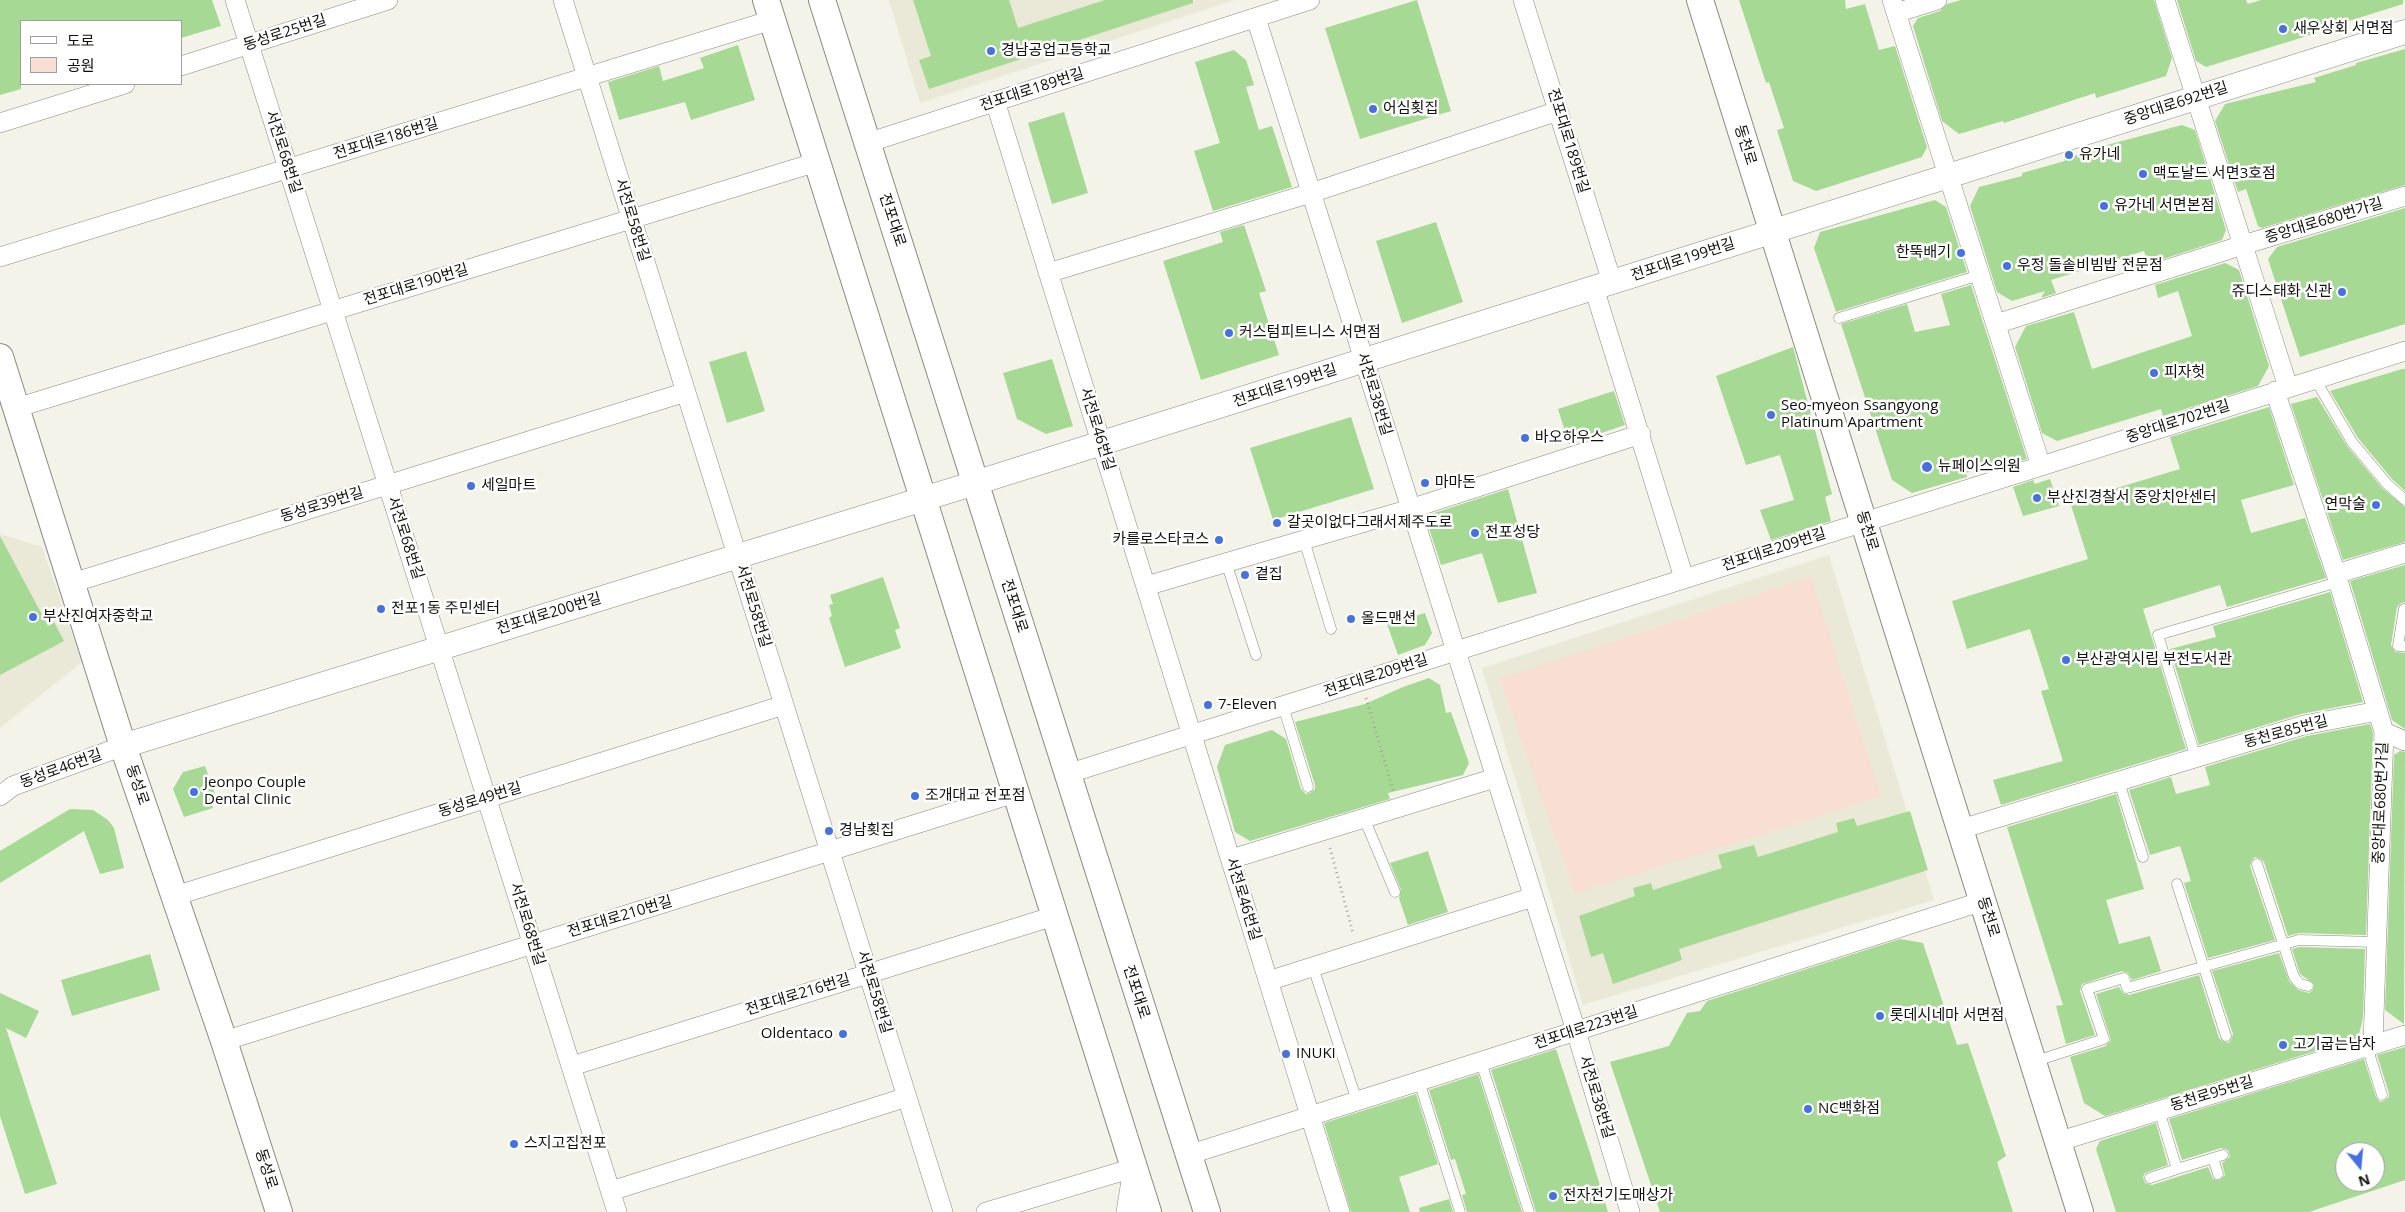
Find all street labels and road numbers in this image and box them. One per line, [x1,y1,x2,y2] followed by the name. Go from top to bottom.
[241,11,329,55] street label: 동성로25번길
[978,65,1086,115] street label: 전포대로189번길
[2122,79,2230,129] street label: 중앙대로692번길
[1544,86,1592,196] street label: 전포대로189번길
[261,108,305,196] street label: 서전로68번길
[331,115,441,163] street label: 전포대로186번길
[1730,123,1760,167] street label: 동천로
[611,176,653,264] street label: 서전로58번길
[875,191,909,249] street label: 전포대로
[2263,195,2385,247] street label: 중앙대로680번가길
[1629,235,1737,285] street label: 전포대로199번길
[361,261,471,309] street label: 전포대로190번길
[1353,350,1395,438] street label: 서전로38번길
[1231,361,1339,411] street label: 전포대로199번길
[1076,385,1118,473] street label: 서전로46번길
[2124,397,2232,447] street label: 중앙대로702번길
[278,484,366,526] street label: 동성로39번길
[383,494,427,582] street label: 서전로68번길
[1852,509,1882,553] street label: 동천로
[1720,525,1828,575] street label: 전포대로209번길
[732,562,774,650] street label: 서전로58번길
[997,577,1031,635] street label: 전포대로
[494,590,604,638] street label: 전포대로200번길
[1322,651,1430,701] street label: 전포대로209번길
[2242,712,2330,752] street label: 동천로85번길
[2370,742,2392,864] street label: 중앙대로680번가길
[17,746,105,792] street label: 동성로46번길
[122,762,152,808] street label: 동성로
[436,779,524,821] street label: 동성로49번길
[1222,855,1264,943] street label: 서전로46번길
[506,880,548,968] street label: 서전로68번길
[565,893,675,941] street label: 전포대로210번길
[1973,895,2003,939] street label: 동천로
[853,948,895,1036] street label: 서전로58번길
[1119,963,1153,1021] street label: 전포대로
[743,971,853,1019] street label: 전포대로216번길
[1532,1003,1640,1053] street label: 전포대로223번길
[1575,1053,1617,1141] street label: 서전로38번길
[2168,1073,2256,1115] street label: 동천로95번길
[251,1147,281,1191] street label: 동성로

